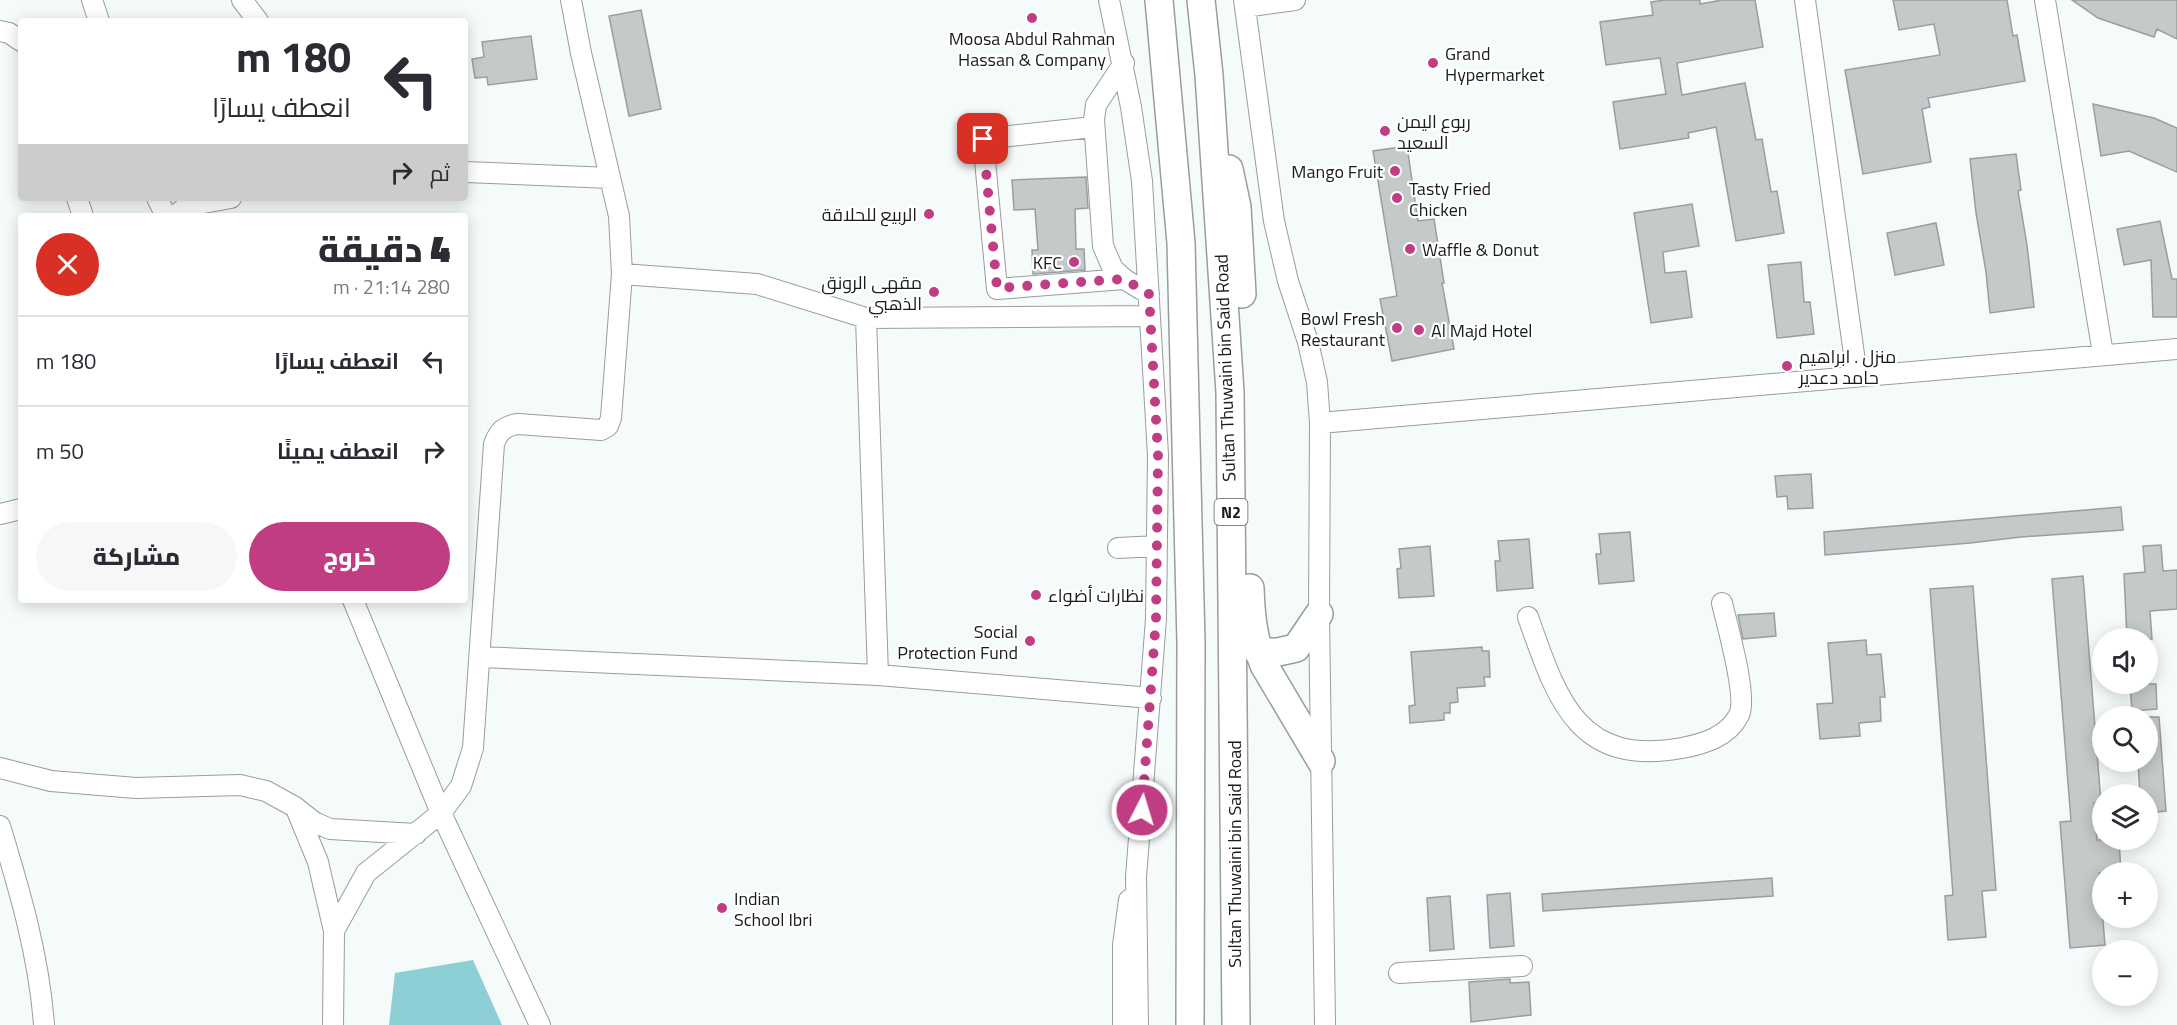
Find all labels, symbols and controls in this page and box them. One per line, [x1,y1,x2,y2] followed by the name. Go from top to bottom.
[1025,11,1039,25] marker: Moosa Abdul Rahman Hassan & Company
[236,24,351,88] text: 180 m
[949,25,1115,73] place label: Moosa Abdul Rahman Hassan & Company
[1445,40,1545,88] place label: Grand Hypermarket
[372,42,450,120] icon: left
[1426,56,1440,70] marker: Grand Hypermarket
[212,86,351,127] text: انعطف يسارًا
[1397,108,1471,156] place label: ربوع اليمن السعيد
[957,113,1008,164] pin
[966,122,999,155] icon: arrive
[1378,124,1392,138] marker: ربوع اليمن السعيد
[385,156,418,189] icon: right
[430,156,450,190] text: ثم
[1291,158,1384,185] place label: Mango Fruit
[1388,164,1402,178] marker: Mango Fruit
[1409,175,1491,223] place label: Tasty Fried Chicken
[1390,191,1404,205] marker: Tasty Fried Chicken
[822,201,917,228] place label: الربيع للحلاقة
[922,207,936,221] marker: الربيع للحلاقة
[318,221,450,276] text: 4 دقيقة
[36,233,99,296] button: close
[1422,236,1540,263] place label: Waffle & Donut
[1403,242,1417,256] marker: Waffle & Donut
[1033,249,1062,276] place label: KFC
[1208,254,1242,482] street label: Sultan Thuwaini bin Said Road
[1067,255,1081,269] marker: KFC
[821,269,922,318] place label: مقهى الرونق الذهبي
[333,271,450,302] text: 280 m · 21:14
[927,285,941,299] marker: مقهى الرونق الذهبي
[1300,305,1386,353] place label: Bowl Fresh Restaurant
[1431,317,1532,344] place label: Al Majd Hotel
[1390,321,1404,335] marker: Bowl Fresh Restaurant
[1412,323,1426,337] marker: Al Majd Hotel
[1798,343,1896,391] place label: منزل . ابراهيم حامد دعدير
[36,344,96,378] text: 180 m
[274,344,399,378] text: انعطف يسارًا
[417,345,450,378] icon: left
[1780,359,1794,373] marker: منزل . ابراهيم حامد دعدير
[36,434,84,468] text: 50 m
[277,434,399,468] text: انعطف يمينًا
[417,435,450,468] icon: right
[1214,499,1248,525] road number: N2
[36,522,237,591] button: مشاركة
[249,522,450,591] button: خروج
[1048,582,1144,609] place label: نظارات أضواء
[1029,588,1043,602] marker: نظارات أضواء
[897,618,1018,666] place label: Social Protection Fund
[2092,628,2158,1006] map controls
[2092,628,2158,694] button: sound
[1023,634,1037,648] marker: Social Protection Fund
[2092,706,2158,772] button: search
[1221,740,1248,968] street label: Sultan Thuwaini bin Said Road
[1110,778,1174,842] position arrow
[2092,784,2158,850] button: layers
[2092,862,2158,928] button: +
[734,885,812,933] place label: Indian School Ibri
[715,901,729,915] marker: Indian School Ibri
[2092,940,2158,1006] button: −

